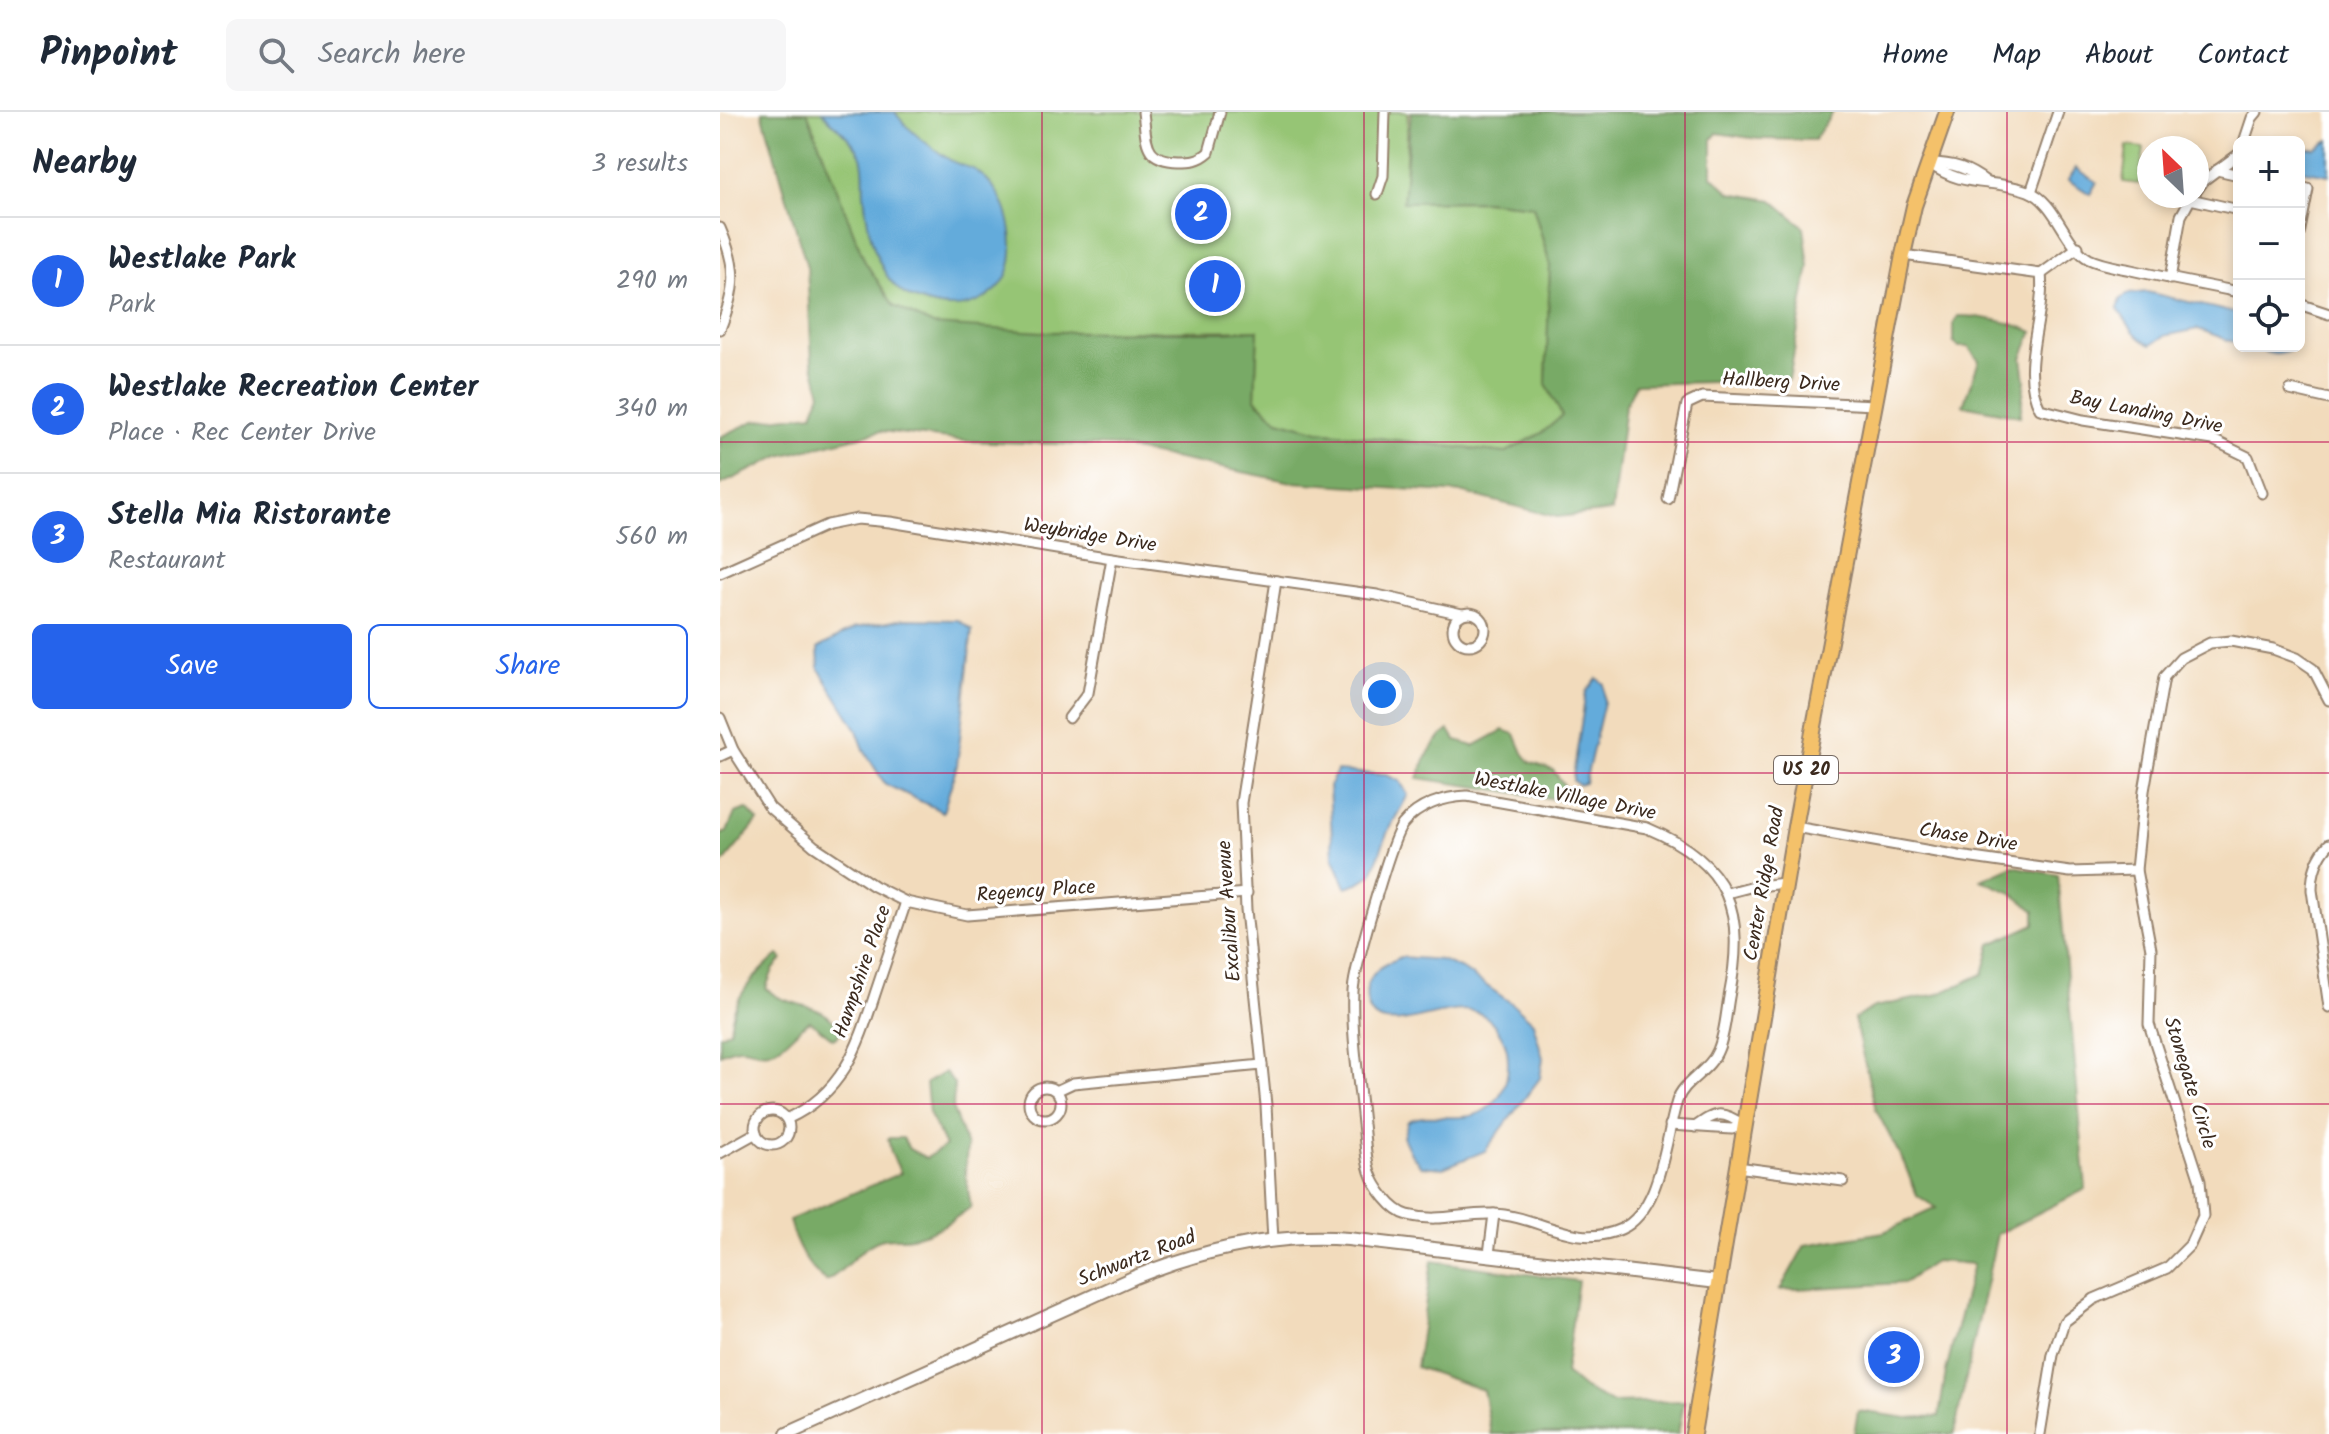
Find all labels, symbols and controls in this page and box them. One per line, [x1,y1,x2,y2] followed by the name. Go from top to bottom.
[226,19,786,91] search box
[40,25,178,85] text: Pinpoint
[318,31,466,79] text: Search here
[254,33,298,77] icon: search
[1882,33,1948,78] text: Home
[1992,33,2041,78] text: Map
[2085,33,2153,78] text: About
[2197,33,2289,78] text: Contact
[2137,136,2209,208] north arrow
[2233,136,2305,352] map controls
[2233,136,2305,208] button: +
[32,137,137,191] text: Nearby
[591,143,688,185] text: 3 results
[1175,184,1227,244] pin: 2
[2233,208,2305,280] button: −
[108,236,295,284] text: Westlake Park
[1189,256,1241,316] pin: 1
[54,260,62,302] text: 1
[616,260,688,302] text: 290 m
[2233,280,2305,352] button: locate
[108,284,155,326] text: Park
[108,364,478,412] text: Westlake Recreation Center
[1721,364,1841,402] street label: Hallberg Drive
[2067,382,2225,444] street label: Bay Landing Drive
[50,388,66,430] text: 2
[615,388,688,430] text: 340 m
[108,412,376,454] text: Place · Rec Center Drive
[108,492,391,540] text: Stella Mia Ristorante
[1021,510,1159,562] street label: Weybridge Drive
[51,516,65,558] text: 3
[615,516,688,558] text: 560 m
[108,540,225,582] text: Restaurant
[32,624,352,709] button: Save
[368,624,688,709] button: Share
[1362,674,1402,714] your location
[1774,756,1838,784] road number: US 20
[1471,764,1659,830] street label: Westlake Village Drive
[1736,803,1794,964] street label: Center Ridge Road
[1916,814,2020,862] street label: Chase Drive
[1209,839,1251,983] street label: Excalibur Avenue
[975,872,1097,912] street label: Regency Place
[825,901,901,1043] street label: Hampshire Place
[2154,1013,2224,1153] street label: Stonegate Circle
[1073,1221,1202,1296] street label: Schwartz Road
[1868,1327,1920,1387] pin: 3

